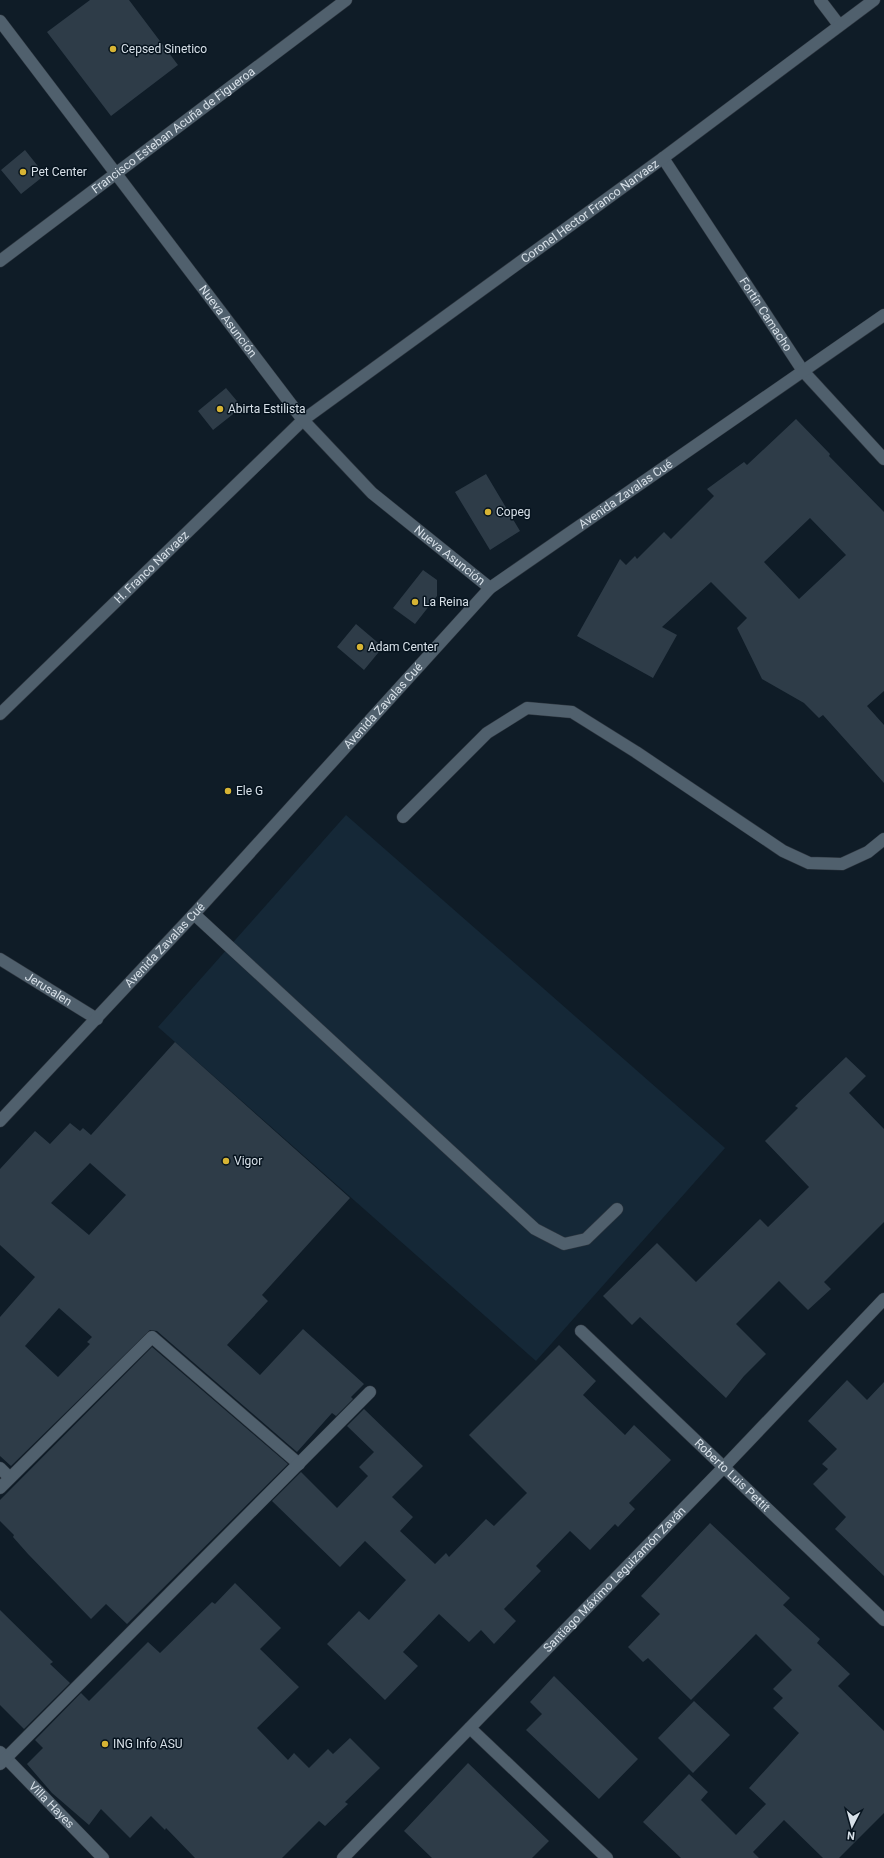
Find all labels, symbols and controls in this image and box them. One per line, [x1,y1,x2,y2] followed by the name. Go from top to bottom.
[121,42,207,56] place label: Cepsed Sinetico
[108,44,118,54] marker: Cepsed Sinetico
[89,64,258,196] street label: Francisco Esteban Acuña de Figueroa
[518,156,661,266] street label: Coronel Hector Franco Narvaez
[31,165,87,179] place label: Pet Center
[18,167,28,177] marker: Pet Center
[736,275,795,354] street label: Fortín Camacho
[196,282,260,360] street label: Nueva Asunción
[228,402,306,416] place label: Abirta Estilista
[215,404,225,414] marker: Abirta Estilista
[576,457,675,531] street label: Avenida Zavalas Cué
[496,505,531,519] place label: Copeg
[483,507,493,517] marker: Copeg
[411,523,488,588] street label: Nueva Asunción
[111,528,192,606] street label: H. Franco Narvaez
[423,595,469,609] place label: La Reina
[410,597,420,607] marker: La Reina
[368,640,438,654] place label: Adam Center
[355,642,365,652] marker: Adam Center
[341,660,426,751] street label: Avenida Zavalas Cué
[236,784,263,798] place label: Ele G
[223,786,233,796] marker: Ele G
[122,900,208,990] street label: Avenida Zavalas Cué
[23,969,74,1009] street label: Jerusalen
[234,1154,262,1168] place label: Vigor
[221,1156,231,1166] marker: Vigor
[692,1436,773,1515] street label: Roberto Luis Pettit
[540,1504,688,1655] street label: Santiago Máximo Leguizamón Zaván
[113,1737,183,1751] place label: ING Info ASU
[100,1739,110,1749] marker: ING Info ASU
[26,1779,77,1831] street label: Villa Hayes
[832,1806,872,1846] north arrow
[846,1829,856,1842] text: N

